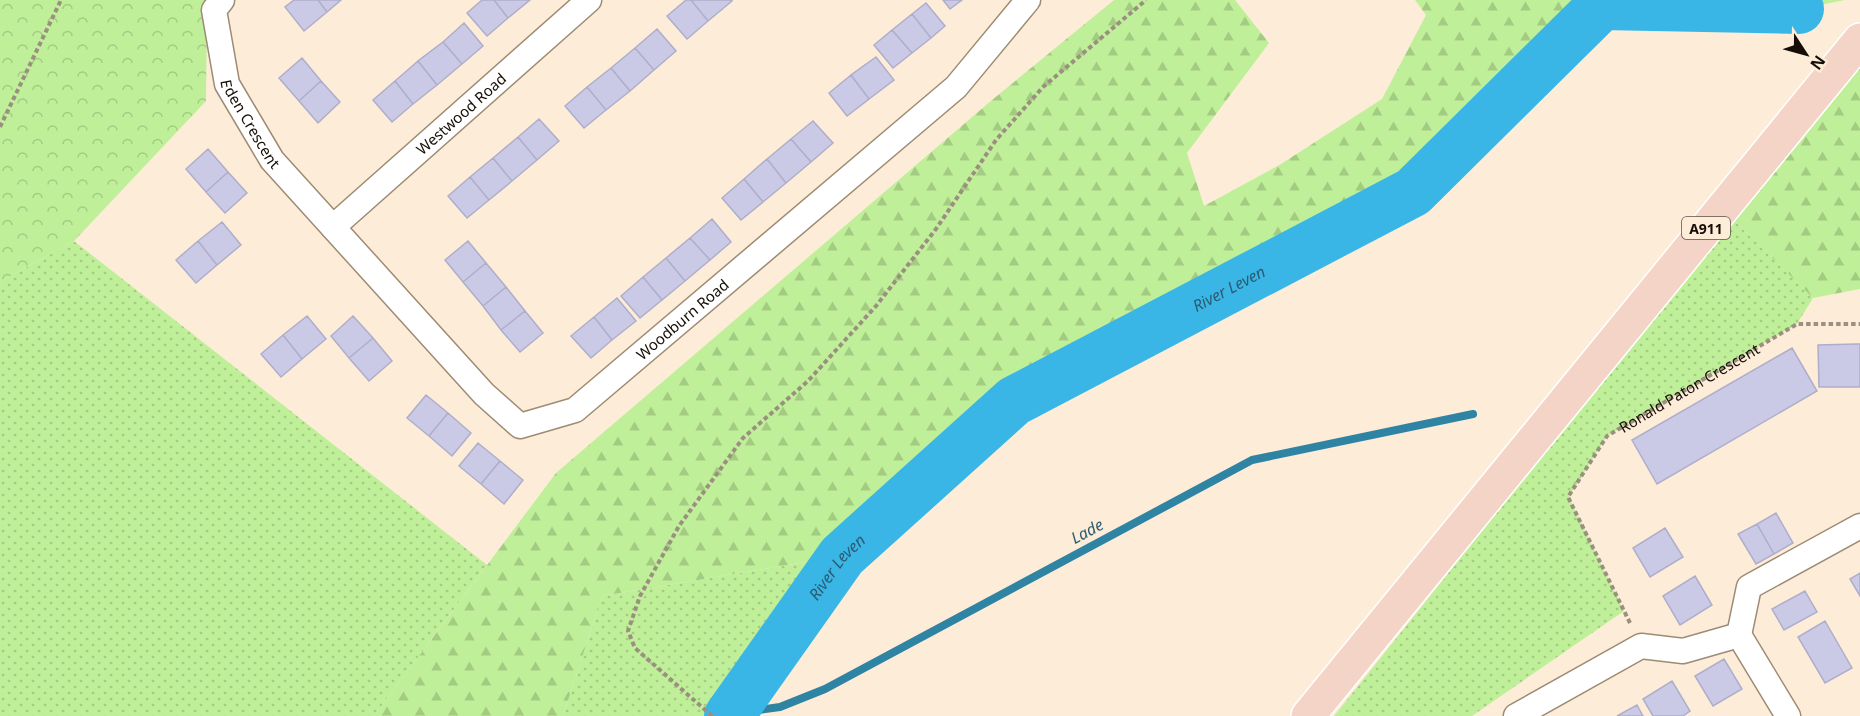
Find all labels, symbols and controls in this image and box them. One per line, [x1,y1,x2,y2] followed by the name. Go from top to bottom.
[1776,24,1836,84] north arrow
[1805,51,1831,75] text: N
[412,68,510,159] street label: Westwood Road
[216,78,285,173] street label: Eden Crescent
[1682,217,1730,239] road number: A911
[1189,260,1269,317] water label: River Leven
[632,274,733,364] street label: Woodburn Road
[1615,338,1763,437] street label: Ronald Paton Crescent
[1067,513,1107,549] water label: Lade
[803,529,870,604] water label: River Leven

